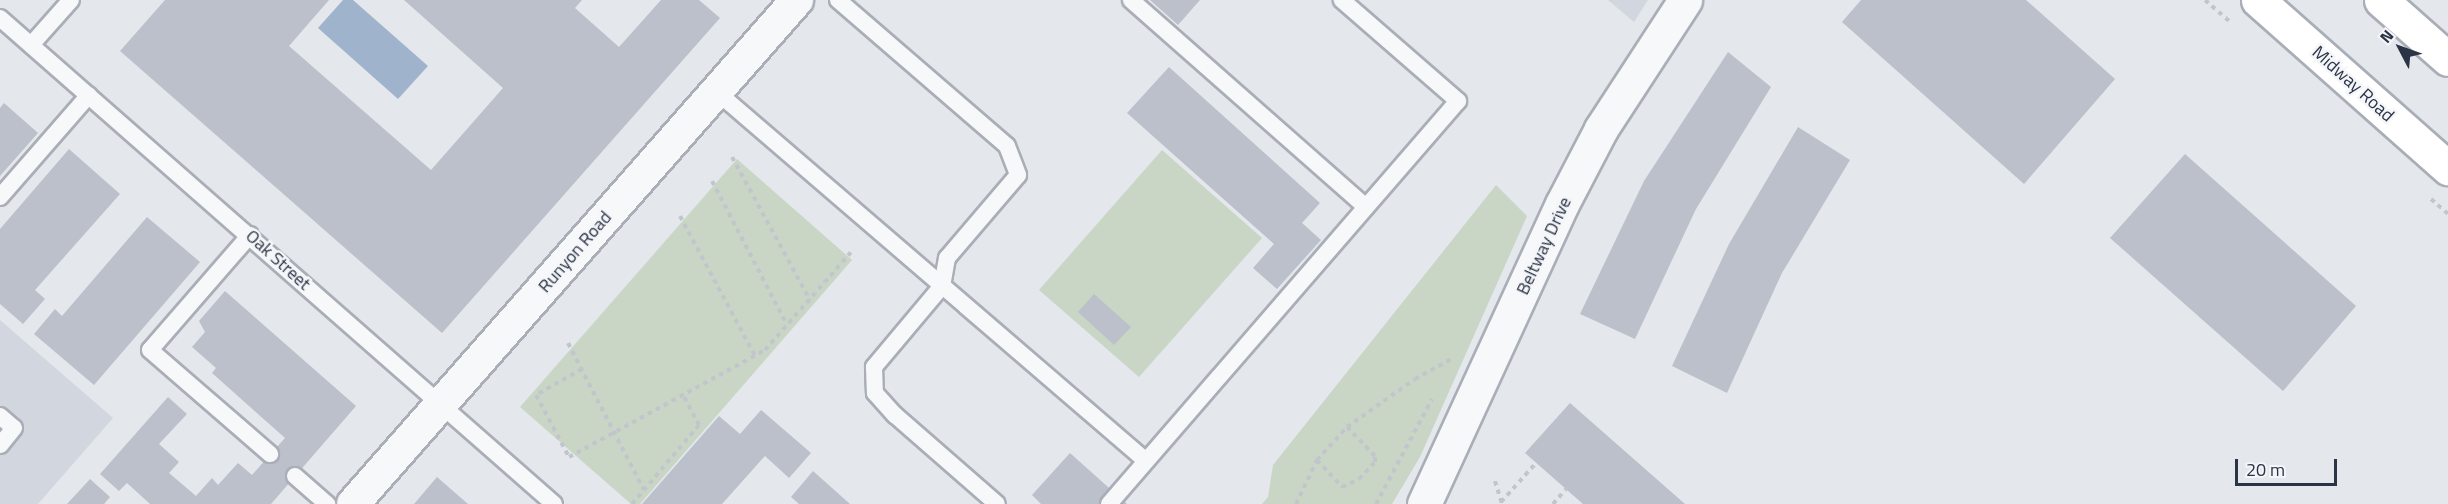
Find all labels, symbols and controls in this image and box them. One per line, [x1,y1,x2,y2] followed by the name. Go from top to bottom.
[2370,18,2430,78] north arrow
[2374,24,2399,48] text: N
[2308,42,2398,126] street label: Midway Road
[1512,194,1576,298] street label: Beltway Drive
[534,207,616,297] street label: Runyon Road
[241,225,315,295] street label: Oak Street
[2238,447,2340,485] scale bar
[2246,456,2285,483] text: 20 m

